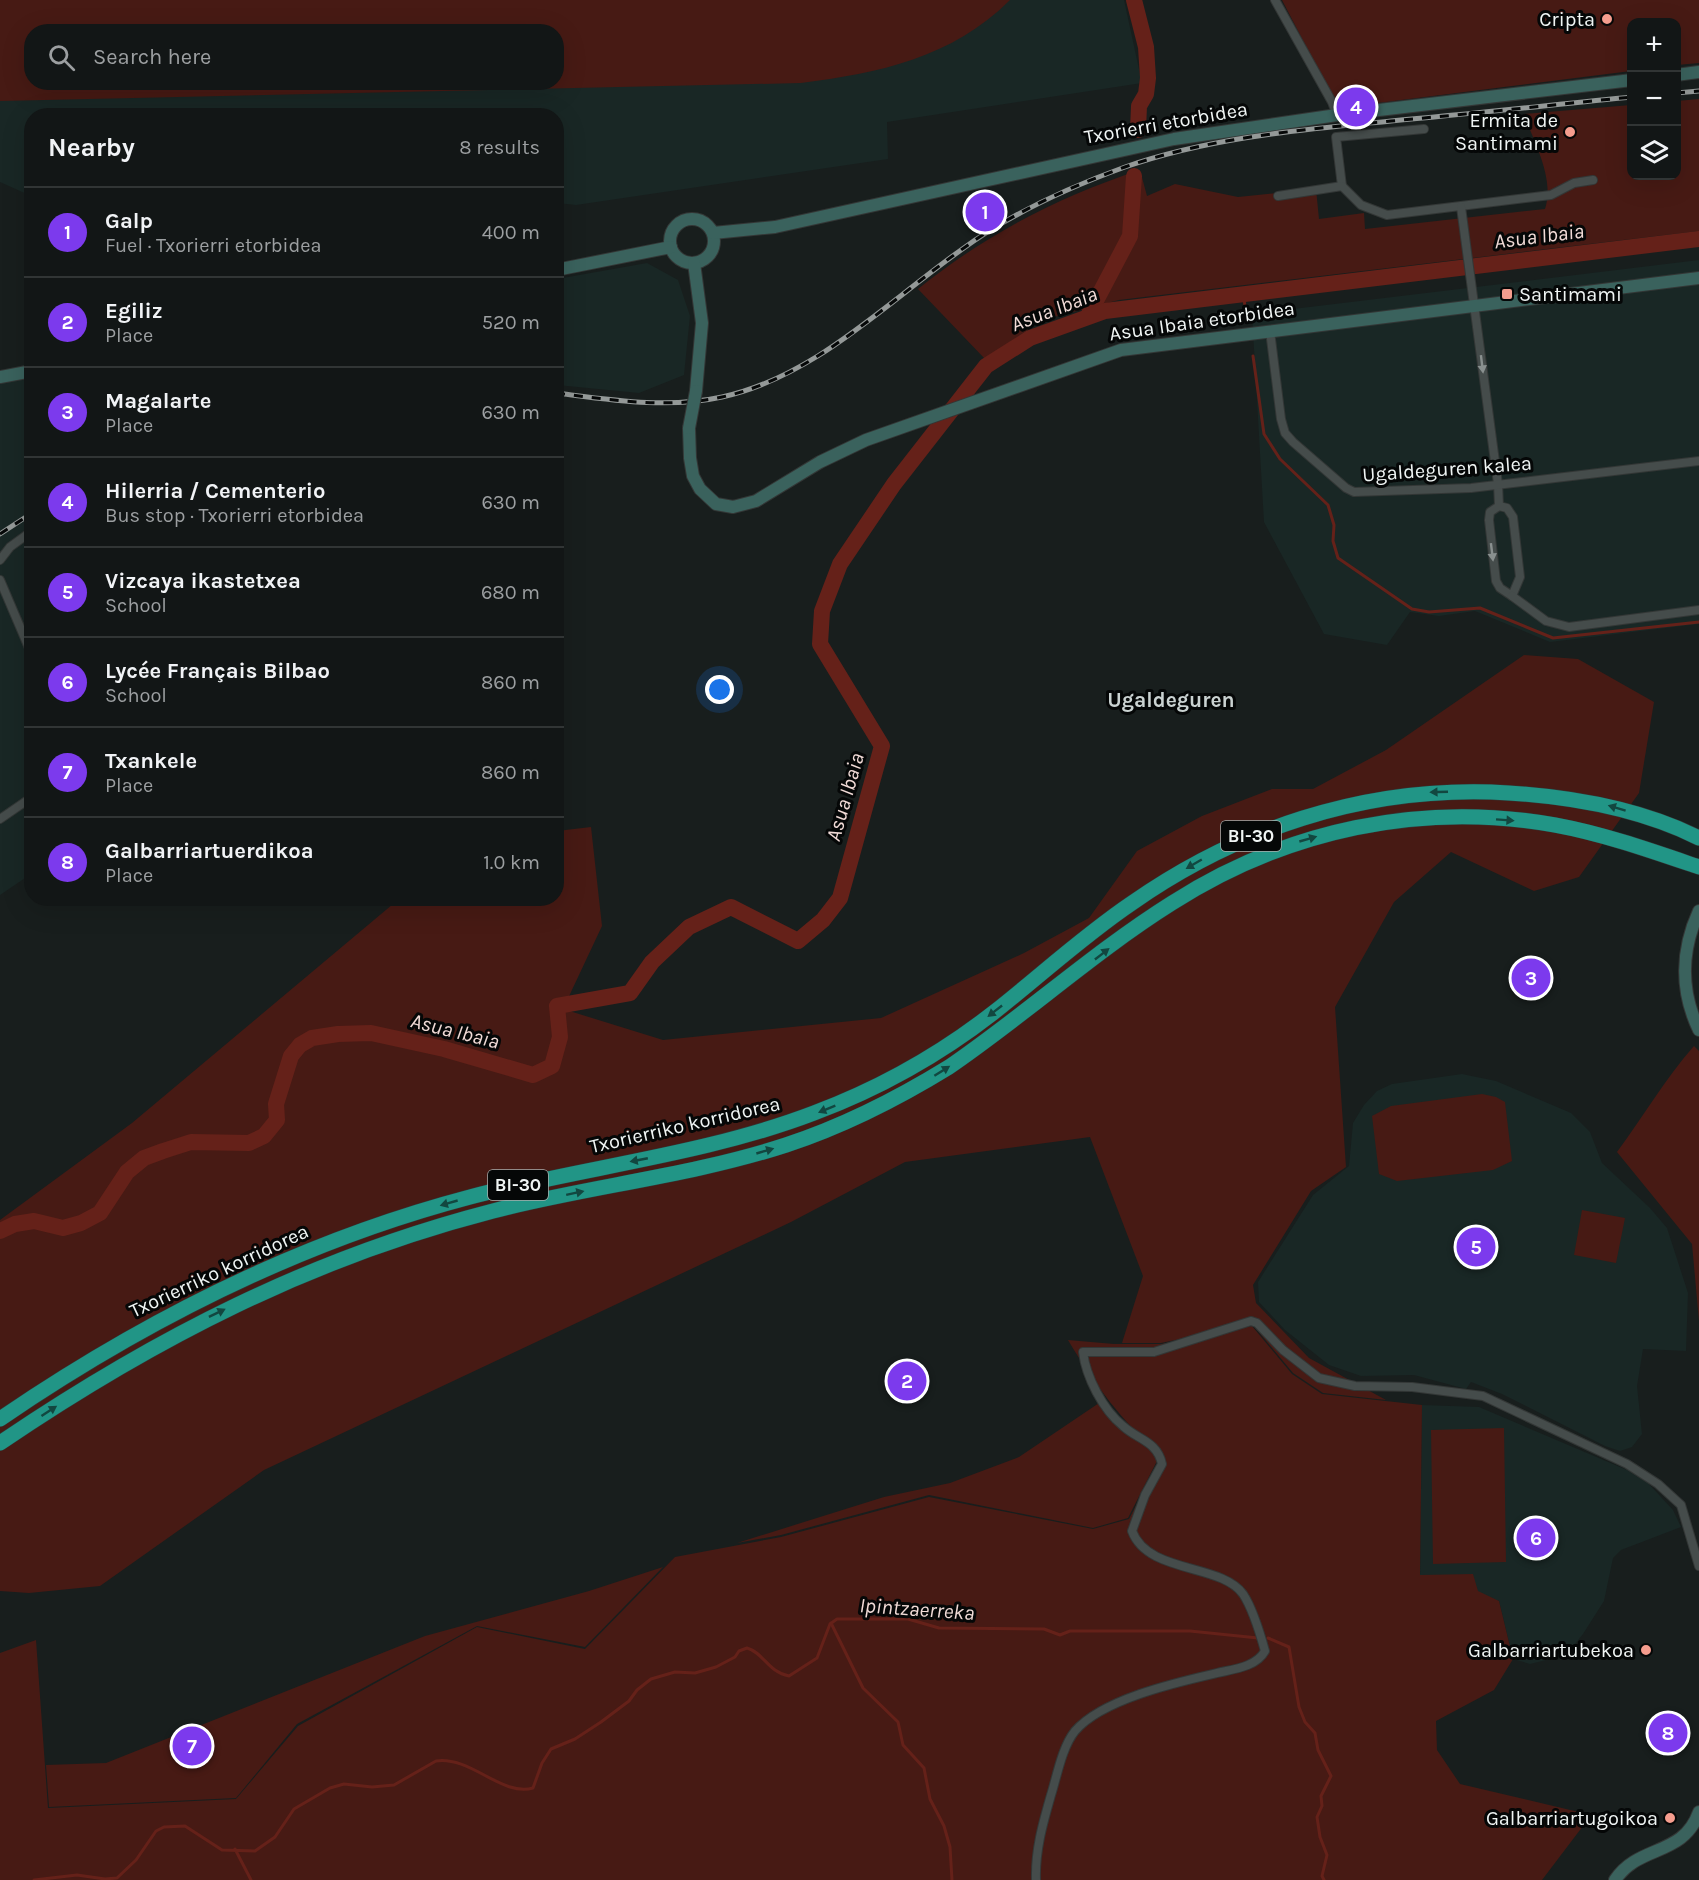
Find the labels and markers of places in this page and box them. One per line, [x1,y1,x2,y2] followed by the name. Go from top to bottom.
[1539,8,1595,31] place label: Cripta
[1600,12,1614,26] marker: Cripta
[1336,84,1376,130] pin: 4
[1455,109,1558,155] place label: Ermita de Santimami
[1563,125,1577,139] marker: Ermita de Santimami
[966,190,1004,234] pin: 1
[1519,283,1622,306] place label: Santimami
[1500,287,1514,301] marker: Santimami
[1512,956,1550,1000] pin: 3
[1456,1224,1496,1270] pin: 5
[888,1358,926,1404] pin: 2
[1516,1516,1556,1560] pin: 6
[1468,1639,1634,1662] place label: Galbarriartubekoa
[1639,1643,1653,1657] marker: Galbarriartubekoa
[1648,1710,1688,1756] pin: 8
[172,1724,212,1768] pin: 7
[1486,1807,1658,1830] place label: Galbarriartugoikoa
[1663,1811,1677,1825] marker: Galbarriartugoikoa

